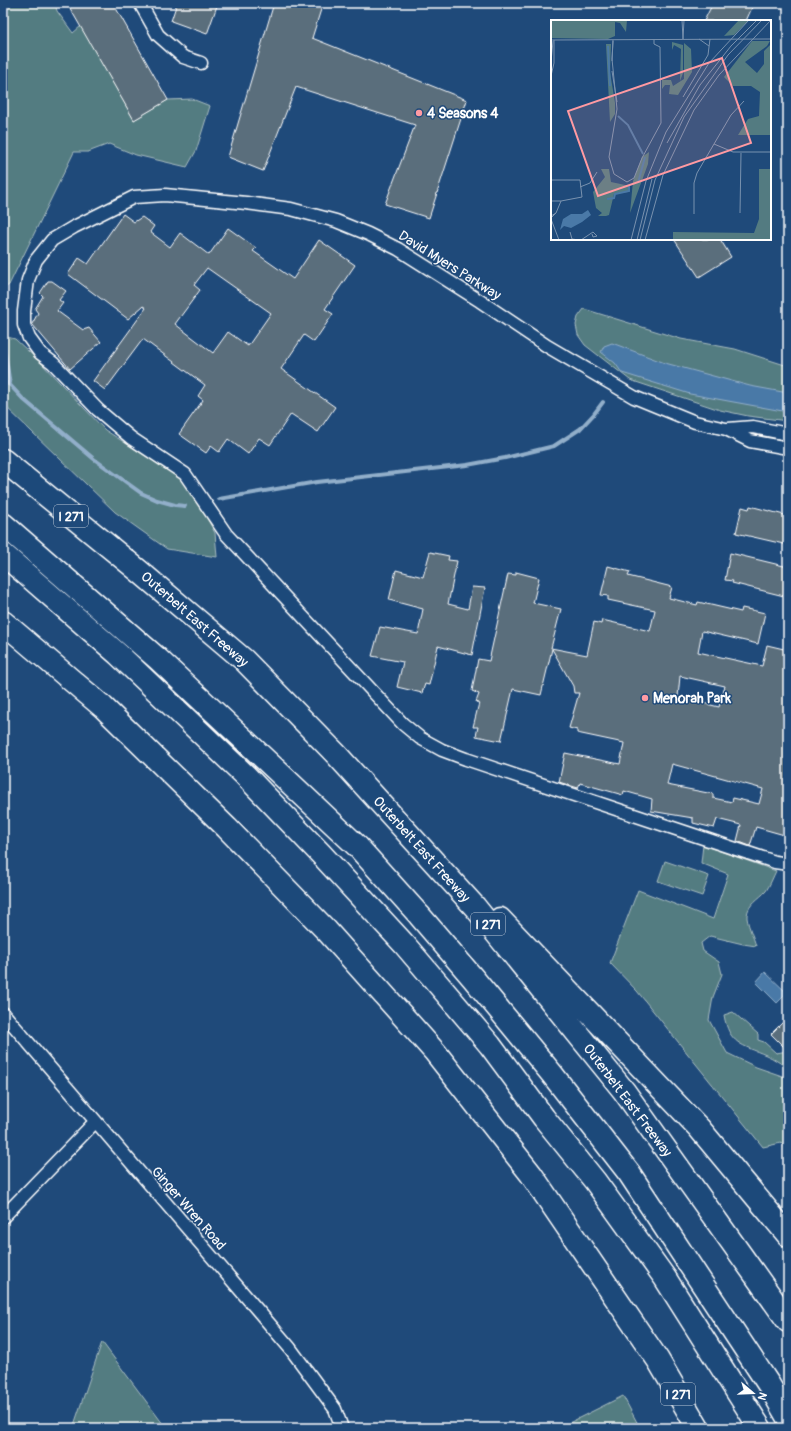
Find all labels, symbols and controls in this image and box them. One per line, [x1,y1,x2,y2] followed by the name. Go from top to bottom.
[551,20,771,240] inset map
[427,105,499,122] place label: 4 Seasons 4
[414,108,424,118] marker: 4 Seasons 4
[395,227,504,304] street label: David Myers Parkway
[54,505,88,527] road number: I 271
[137,568,252,671] street label: Outerbelt East Freeway
[653,690,731,707] place label: Menorah Park
[640,693,650,703] marker: Menorah Park
[370,793,474,906] street label: Outerbelt East Freeway
[471,913,505,935] road number: I 271
[580,1041,676,1160] street label: Outerbelt East Freeway
[148,1163,230,1254] street label: Ginger Wren Road
[733,1373,773,1413] north arrow
[661,1383,695,1405] road number: I 271
[754,1390,769,1402] text: N

